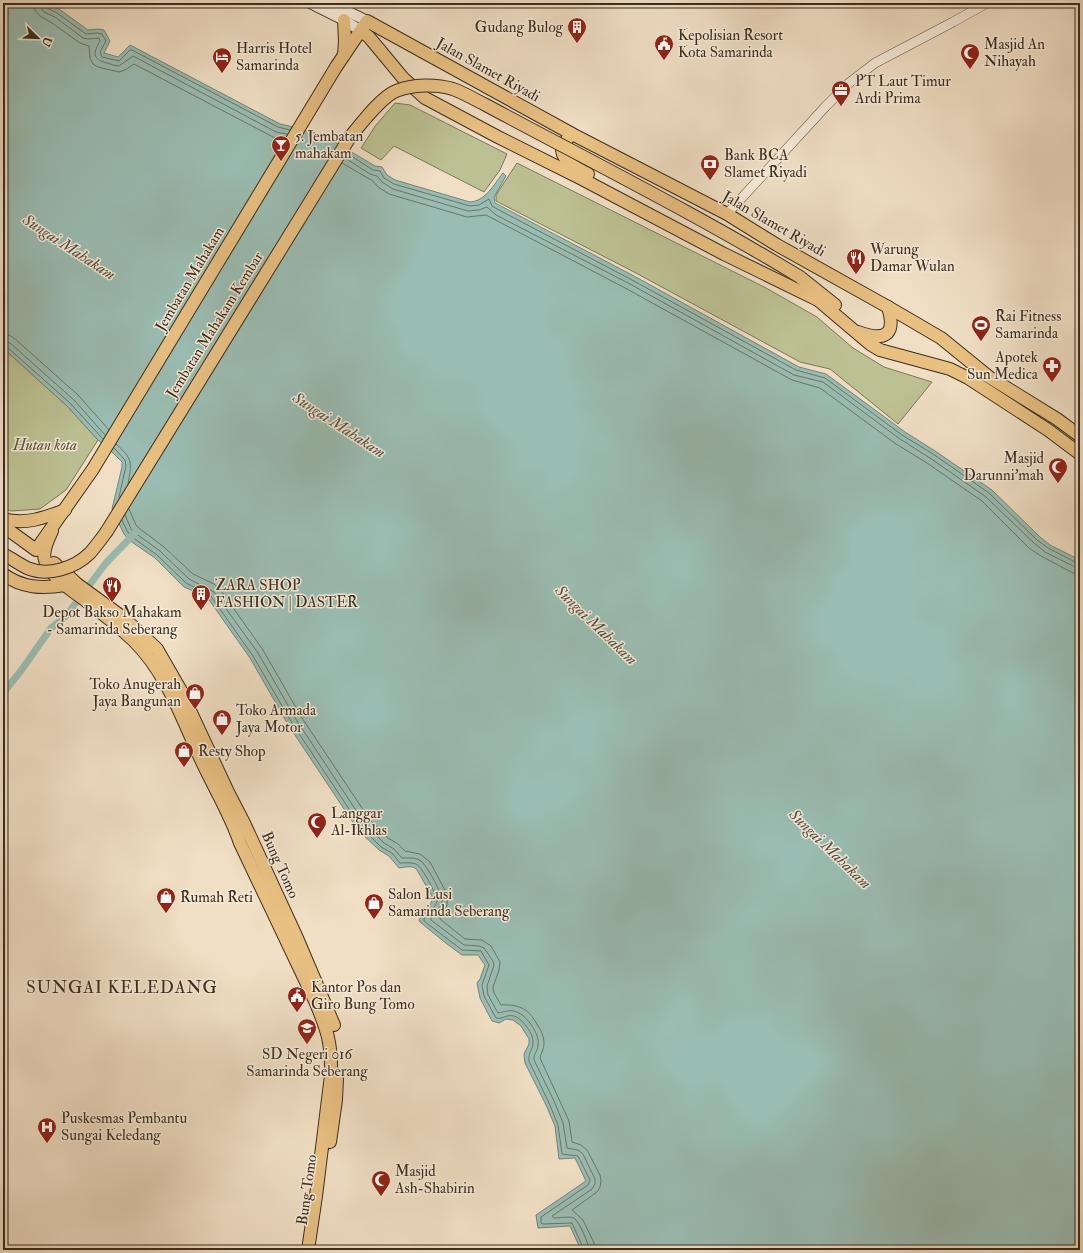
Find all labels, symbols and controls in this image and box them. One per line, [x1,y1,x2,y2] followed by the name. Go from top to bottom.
[566,16,588,44] building icon: Gudang Bulog
[18,18,58,58] north arrow
[475,18,564,37] place label: Gudang Bulog
[678,26,783,62] place label: Kepolisian Resort Kota Samarinda
[431,33,543,107] street label: Jalan Slamet Riyadi
[653,33,675,61] public building icon: Kepolisian Resort Kota Samarinda
[39,35,55,49] text: U
[984,35,1045,71] place label: Masjid An Nihayah
[236,39,312,75] place label: Harris Hotel Samarinda
[959,42,981,70] mosque icon: Masjid An Nihayah
[211,46,233,74] hotel icon: Harris Hotel Samarinda
[854,72,951,108] place label: PT Laut Timur Ardi Prima
[830,79,852,107] office icon: PT Laut Timur Ardi Prima
[295,127,364,163] place label: 5. Jembatan mahakam
[270,134,292,162] bar icon: 5. Jembatan mahakam
[724,146,807,182] place label: Bank BCA Slamet Riyadi
[699,153,721,181] bank icon: Bank BCA Slamet Riyadi
[718,186,829,262] street label: Jalan Slamet Riyadi
[18,209,119,285] water label: Sungai Mahakam
[151,223,230,336] street label: Jembatan Mahakam
[869,240,955,276] place label: Warung Damar Wulan
[845,247,867,275] restaurant icon: Warung Damar Wulan
[162,248,269,403] street label: Jembatan Mahakam Kembar
[995,307,1061,343] place label: Rai Fitness Samarinda
[970,314,992,342] sports icon: Rai Fitness Samarinda
[967,348,1039,384] place label: Apotek Sun Medica
[1041,355,1063,383] pharmacy icon: Apotek Sun Medica
[288,387,389,463] water label: Sungai Mahakam
[12,436,77,455] park label: Hutan kota
[964,449,1045,485] place label: Masjid Darunni'mah
[1047,456,1069,484] mosque icon: Masjid Darunni'mah
[101,575,123,603] restaurant icon: Depot Bakso Mahakam - Samarinda Seberang
[215,576,359,612] place label: ZARA SHOP FASHION | DASTER
[550,580,642,669] water label: Sungai Mahakam
[190,583,212,611] building icon: ZARA SHOP FASHION | DASTER
[42,603,182,639] place label: Depot Bakso Mahakam - Samarinda Seberang
[89,675,181,712] place label: Toko Anugerah Jaya Bangunan
[184,682,206,710] shop icon: Toko Anugerah Jaya Bangunan
[235,701,317,738] place label: Toko Armada Jaya Motor
[211,708,233,736] shop icon: Toko Armada Jaya Motor
[173,740,195,768] shop icon: Resty Shop
[198,742,266,762] place label: Resty Shop
[330,804,387,840] place label: Langgar Al-Ikhlas
[784,804,876,893] water label: Sungai Mahakam
[306,811,328,839] mosque icon: Langgar Al-Ikhlas
[257,829,303,901] street label: Bung Tomo
[388,885,510,921] place label: Salon Lusi Samarinda Seberang
[155,886,177,914] shop icon: Rumah Reti
[180,888,253,907] place label: Rumah Reti
[363,892,385,920] shop icon: Salon Lusi Samarinda Seberang
[26,977,218,998] district label: SUNGAI KELEDANG
[311,978,415,1014] place label: Kantor Pos dan Giro Bung Tomo
[286,985,308,1013] public building icon: Kantor Pos dan Giro Bung Tomo
[296,1017,318,1045] school or university icon: SD Negeri 016 Samarinda Seberang
[246,1045,368,1081] place label: SD Negeri 016 Samarinda Seberang
[61,1109,187,1145] place label: Puskesmas Pembantu Sungai Keledang
[36,1116,58,1144] hospital icon: Puskesmas Pembantu Sungai Keledang
[293,1153,321,1227] street label: Bung Tomo
[394,1162,475,1198] place label: Masjid Ash-Shabirin
[370,1169,392,1197] mosque icon: Masjid Ash-Shabirin

